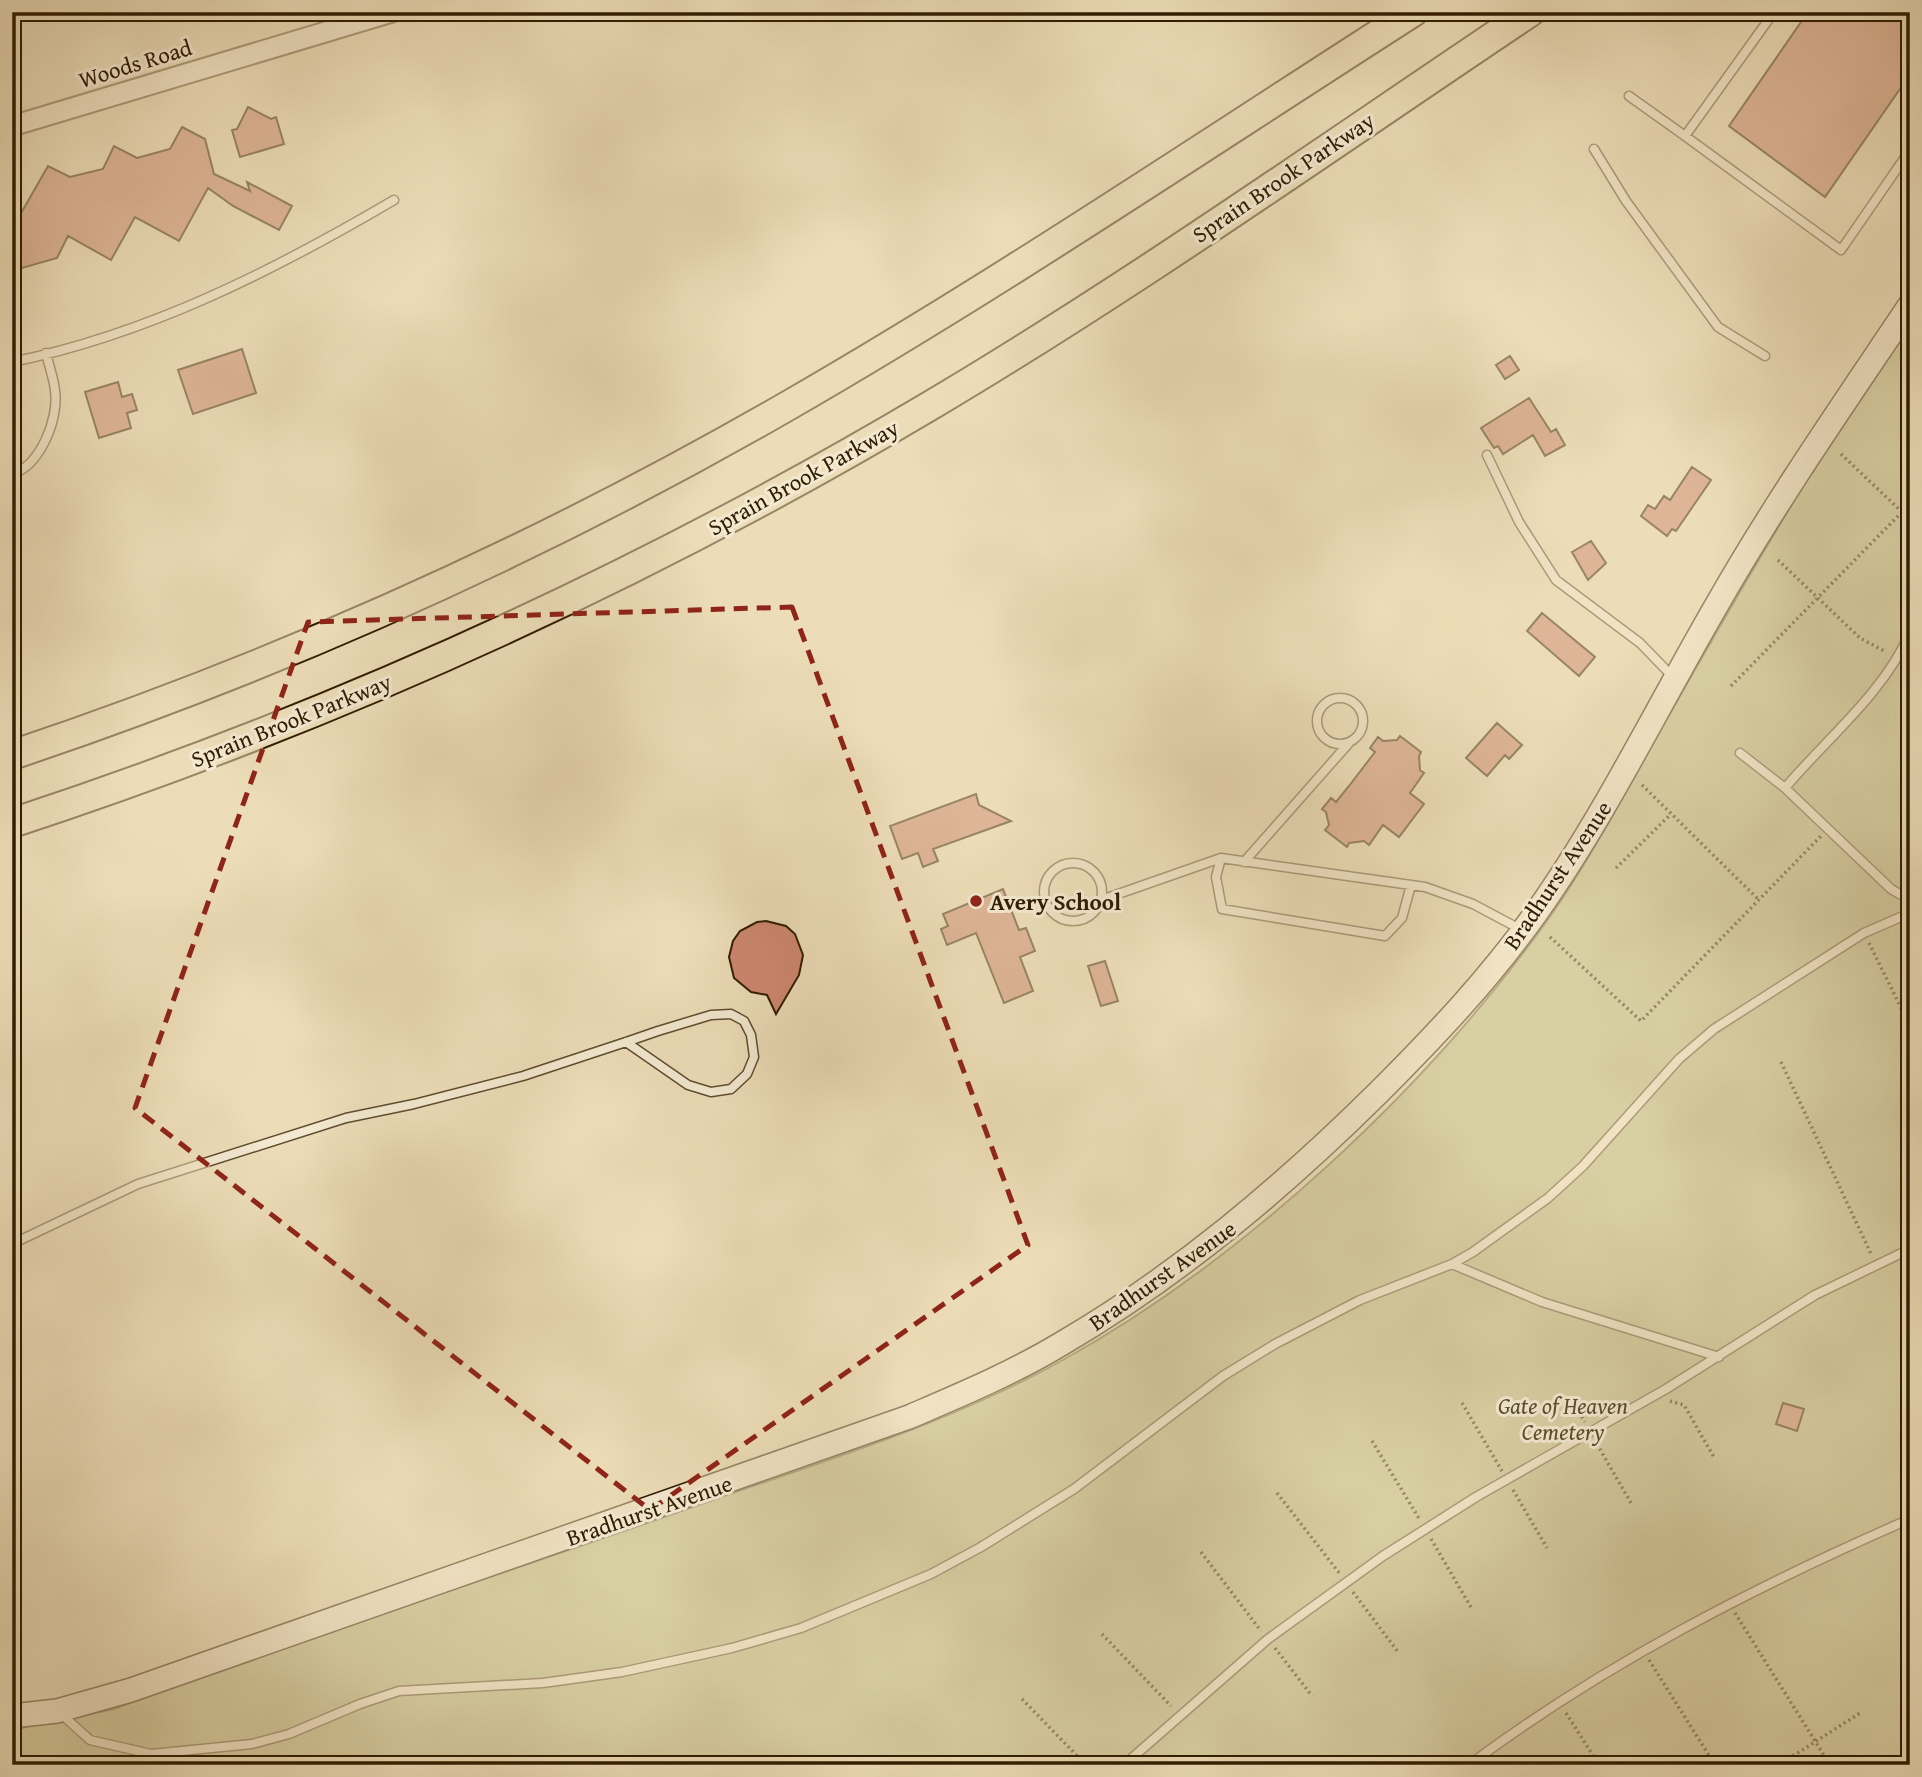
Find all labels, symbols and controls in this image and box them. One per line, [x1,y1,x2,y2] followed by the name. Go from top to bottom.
[74,30,196,96] street label: Woods Road
[1185,103,1381,250] street label: Sprain Brook Parkway
[702,411,905,543] street label: Sprain Brook Parkway
[186,665,397,775] street label: Sprain Brook Parkway
[1495,794,1619,956] street label: Bradhurst Avenue
[990,885,1121,918] place label: Avery School
[968,893,984,909] marker: Avery School
[1082,1212,1242,1338] street label: Bradhurst Avenue
[1498,1389,1628,1448] park label: Gate of Heaven Cemetery
[562,1466,736,1554] street label: Bradhurst Avenue

